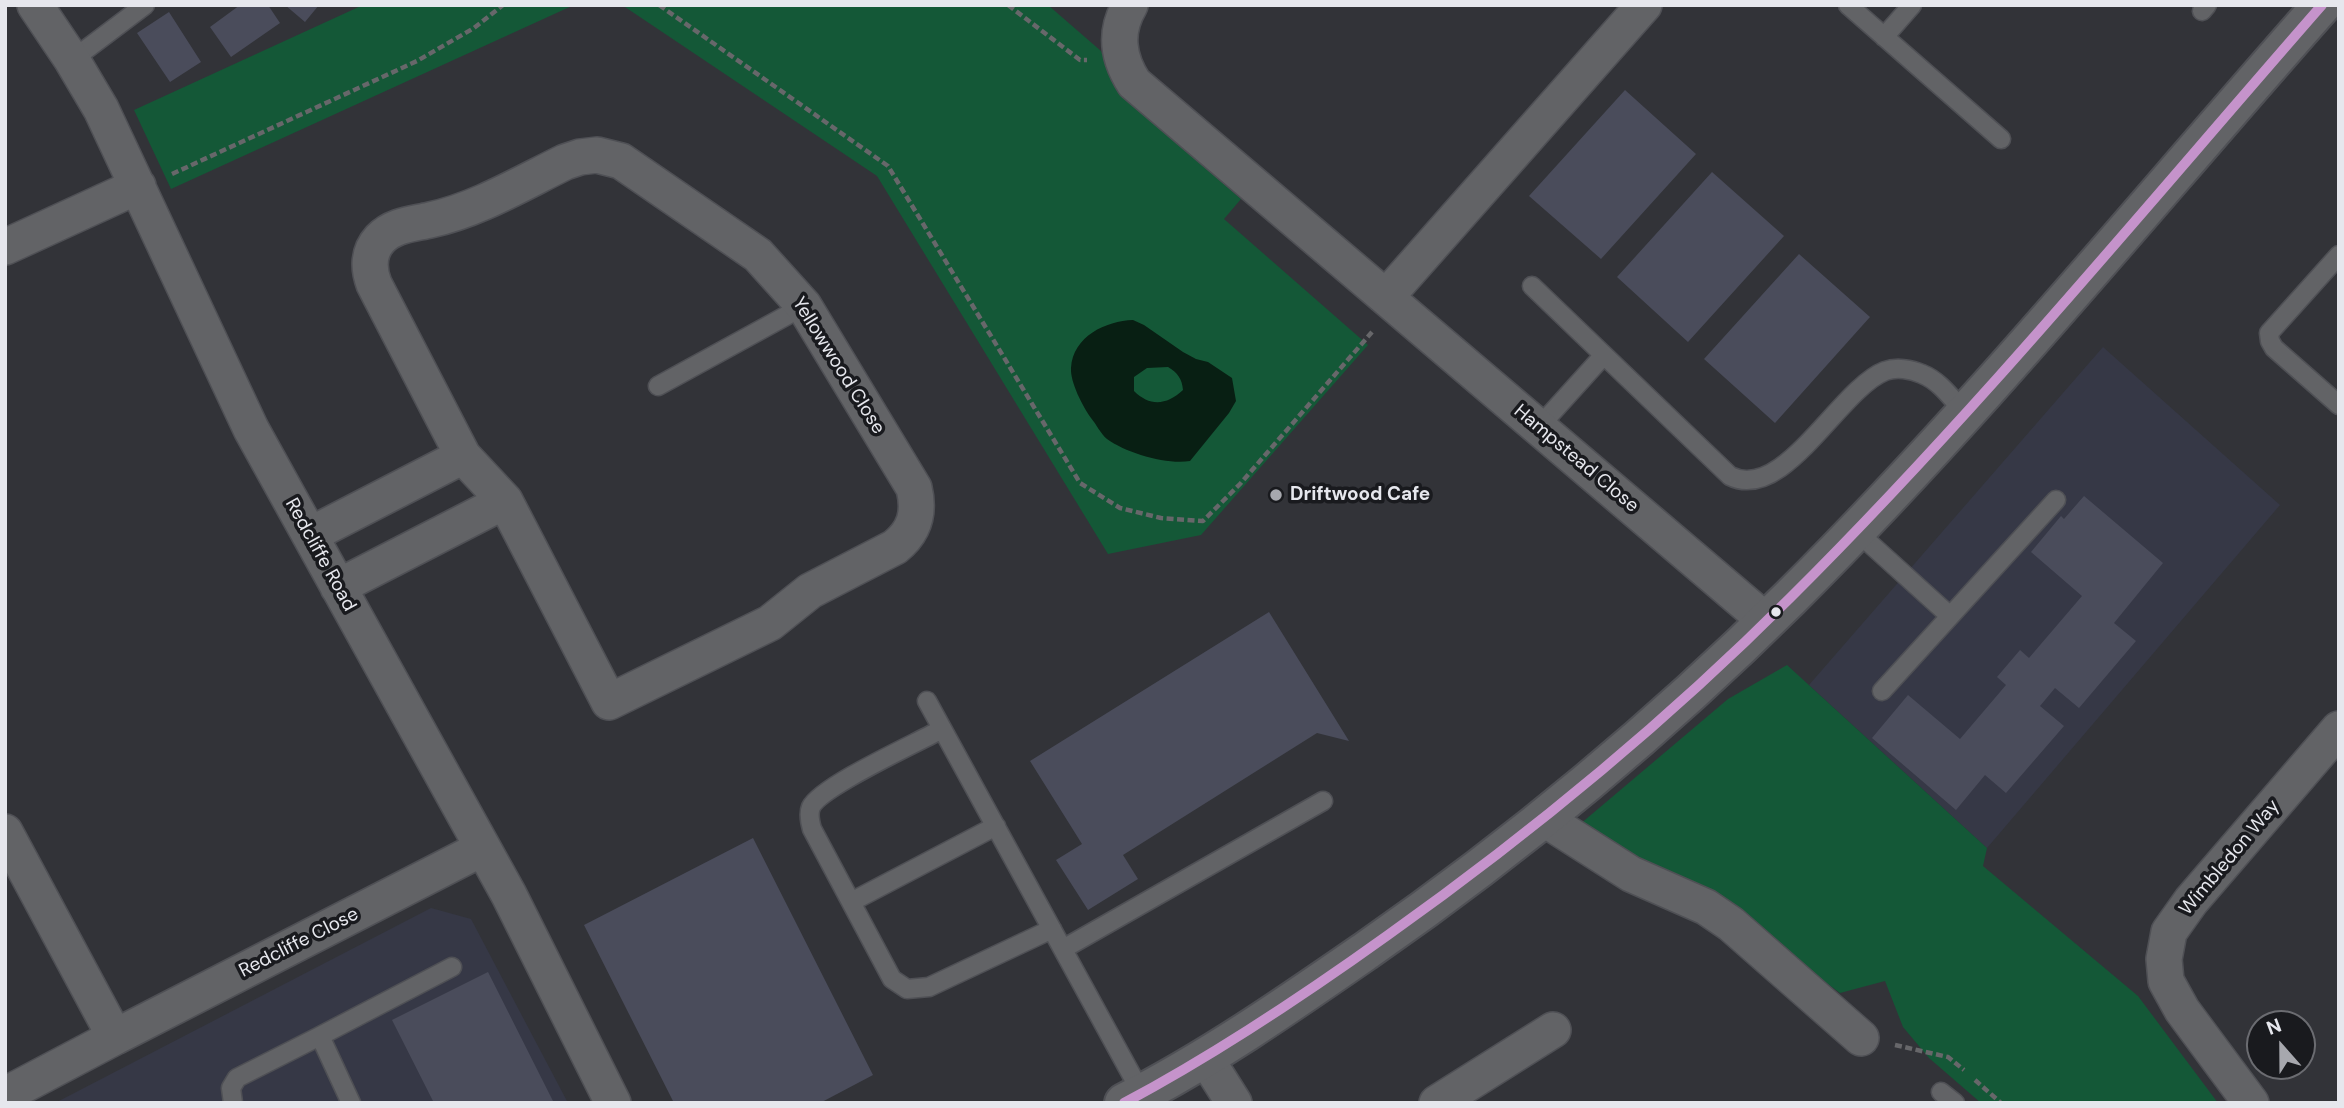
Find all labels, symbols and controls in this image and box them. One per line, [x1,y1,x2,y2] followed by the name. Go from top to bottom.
[787,293,889,439] street label: Yellowwood Close
[1509,400,1643,518] street label: Hampstead Close
[1290,484,1430,506] place label: Driftwood Cafe
[1268,487,1284,503] marker: Driftwood Cafe
[280,495,360,615] street label: Redcliffe Road
[1769,605,1783,619] unlabelled marker
[2175,796,2285,920] street label: Wimbledon Way
[235,903,363,983] street label: Redcliffe Close
[2246,1010,2316,1080] north arrow
[2263,1013,2285,1041] text: N

